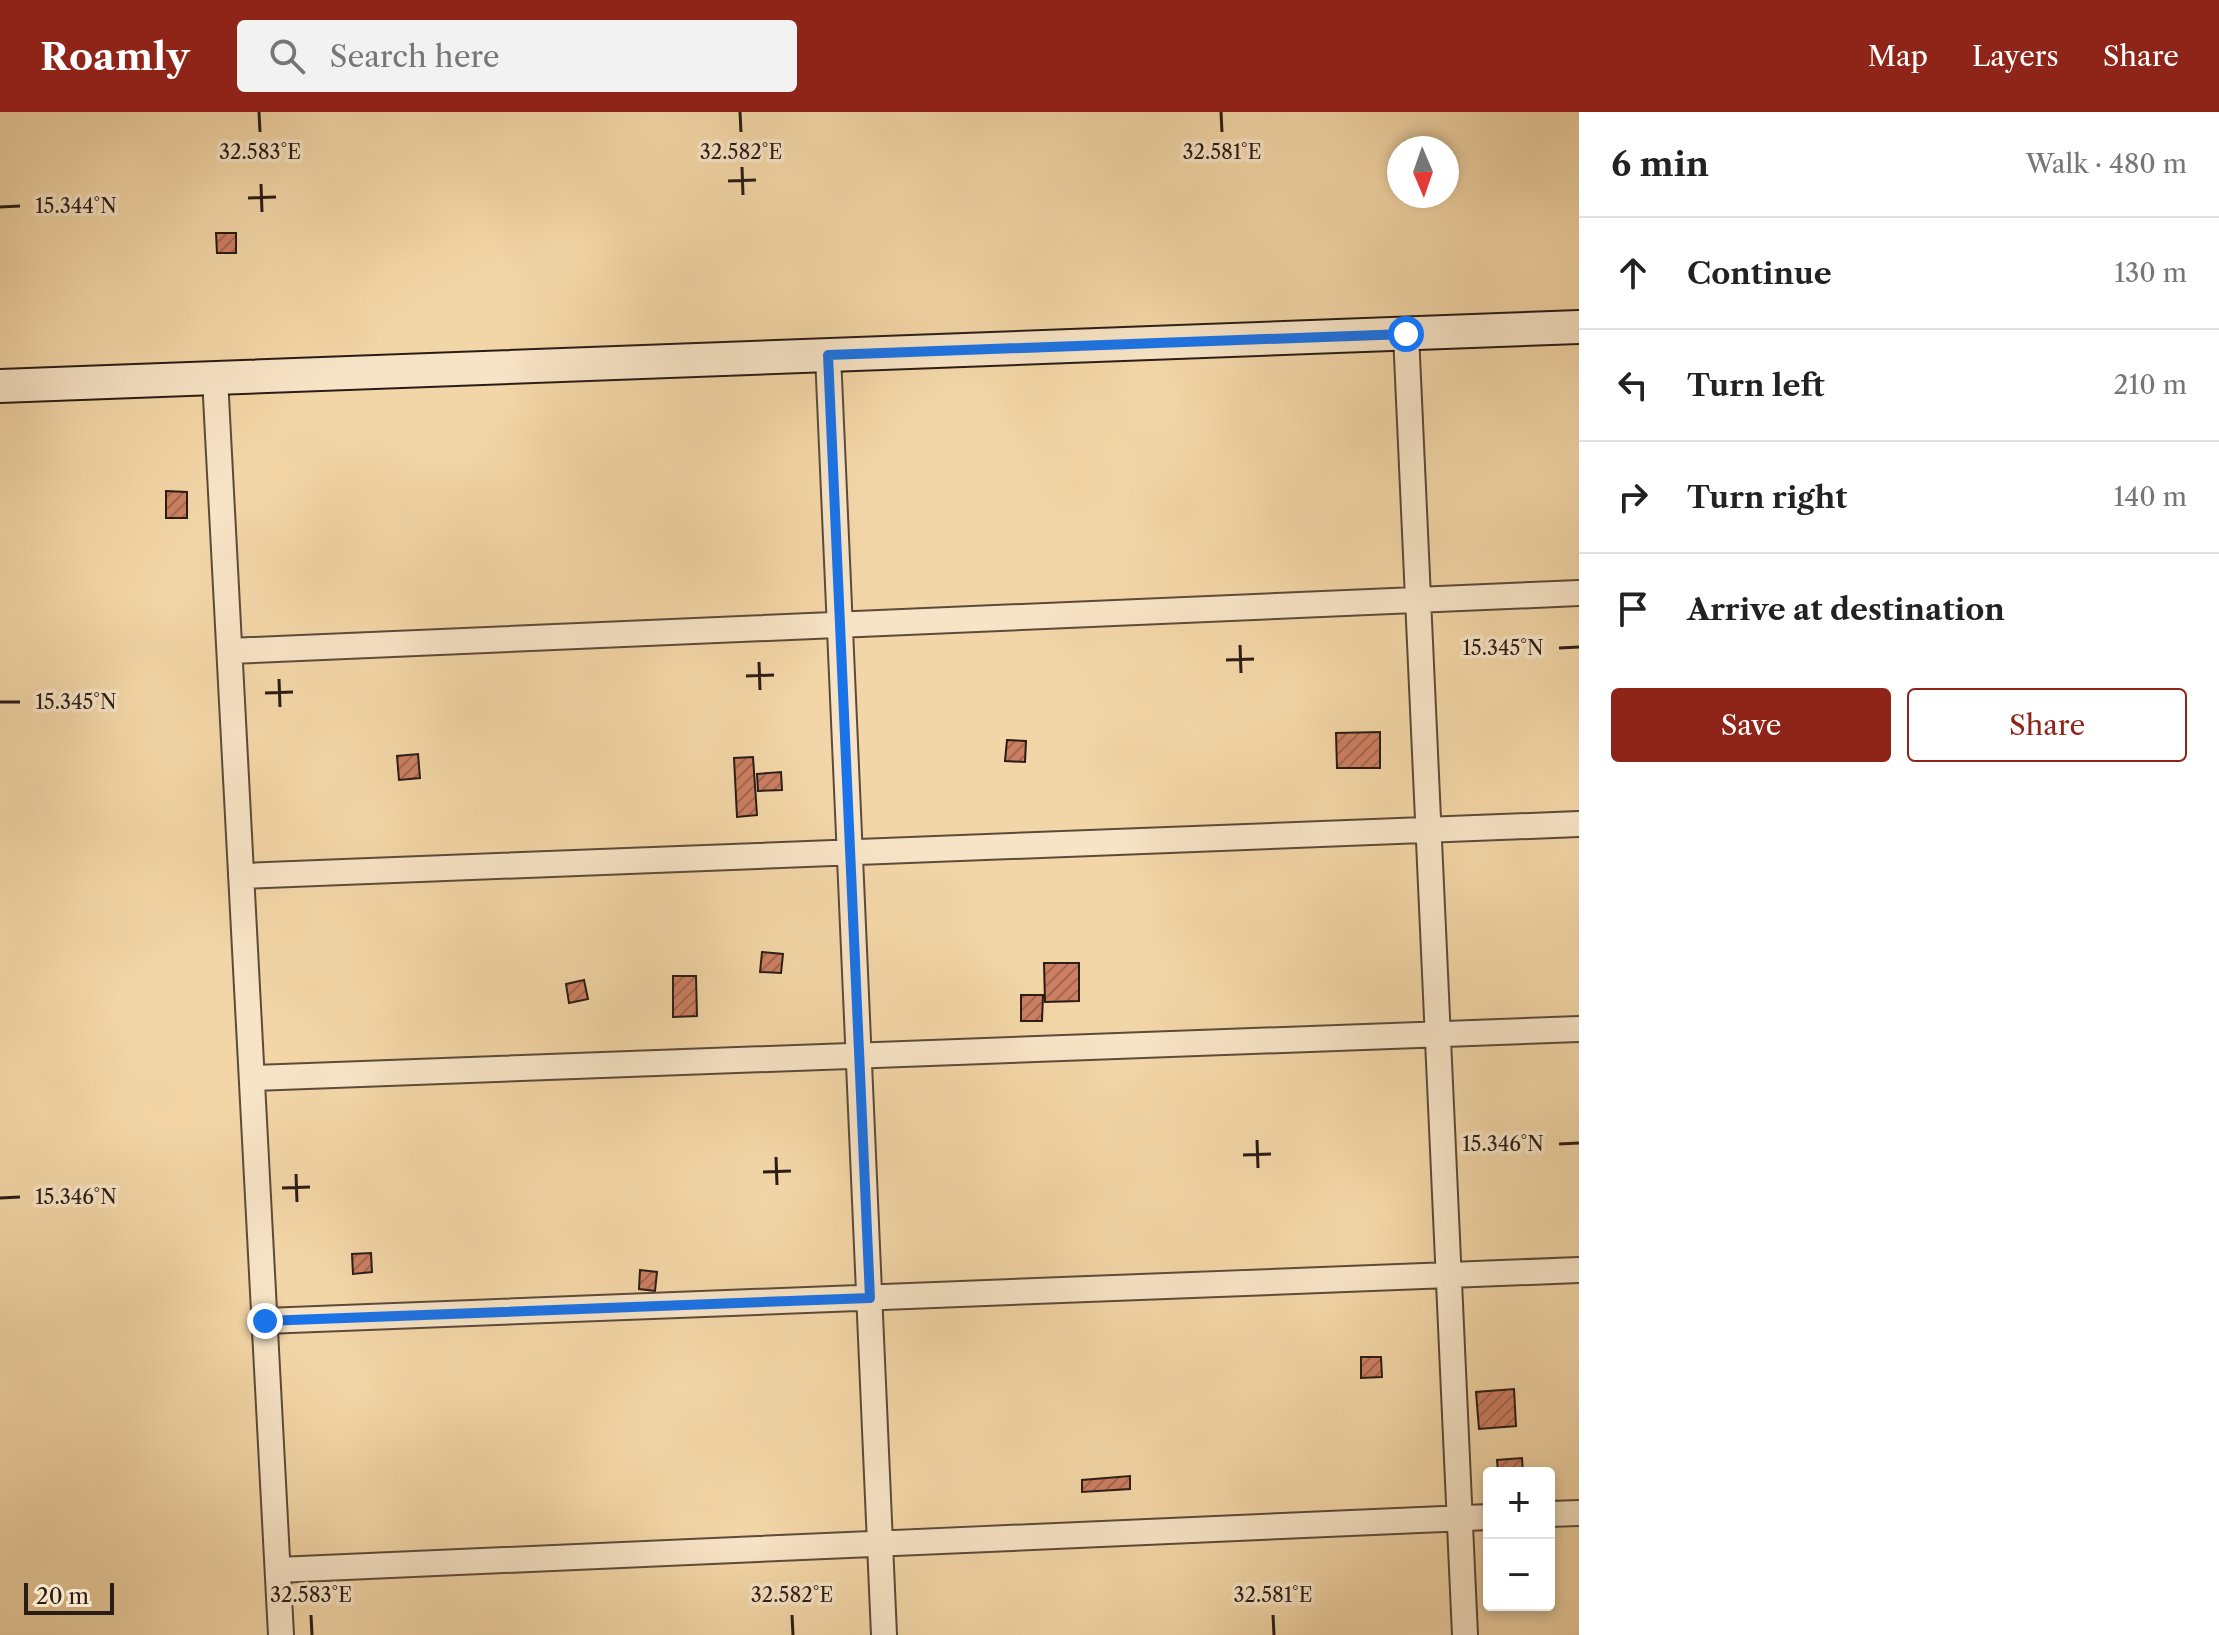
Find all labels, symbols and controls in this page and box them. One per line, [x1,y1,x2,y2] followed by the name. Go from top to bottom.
[237,20,797,92] search box
[40,33,189,80] text: Roamly
[265,34,309,78] icon: search
[329,38,499,75] text: Search here
[1868,39,1928,73] text: Map
[1972,39,2059,73] text: Layers
[2103,39,2179,73] text: Share
[1387,136,1459,208] north arrow
[219,140,301,164] text: 32.583°E
[700,140,782,164] text: 32.582°E
[1182,140,1262,164] text: 32.581°E
[1611,143,1709,185] text: 6 min
[2026,148,2187,180] text: Walk · 480 m
[35,194,117,218] text: 15.344°N
[1611,251,1655,295] icon: ahead
[1687,255,1832,292] text: Continue
[2114,257,2187,289] text: 130 m
[1388,316,1424,352] route start
[1611,363,1655,407] icon: left
[1687,367,1824,404] text: Turn left
[2114,369,2187,401] text: 210 m
[1611,475,1655,519] icon: right
[1687,479,1847,516] text: Turn right
[2113,481,2187,513] text: 140 m
[1611,587,1655,631] icon: arrive
[1687,591,2005,628] text: Arrive at destination
[1462,636,1544,660] text: 15.345°N
[1611,688,1891,762] button: Save
[1907,688,2187,762] button: Share
[35,690,117,714] text: 15.345°N
[1462,1132,1544,1156] text: 15.346°N
[35,1185,117,1209] text: 15.346°N
[247,1303,283,1339] route end
[1483,1467,1555,1611] map controls
[1483,1467,1555,1539] button: +
[1483,1539,1555,1611] button: −
[24,1579,114,1615] scale bar
[36,1583,89,1610] text: 20 m
[270,1583,352,1607] text: 32.583°E
[751,1583,833,1607] text: 32.582°E
[1233,1583,1313,1607] text: 32.581°E

